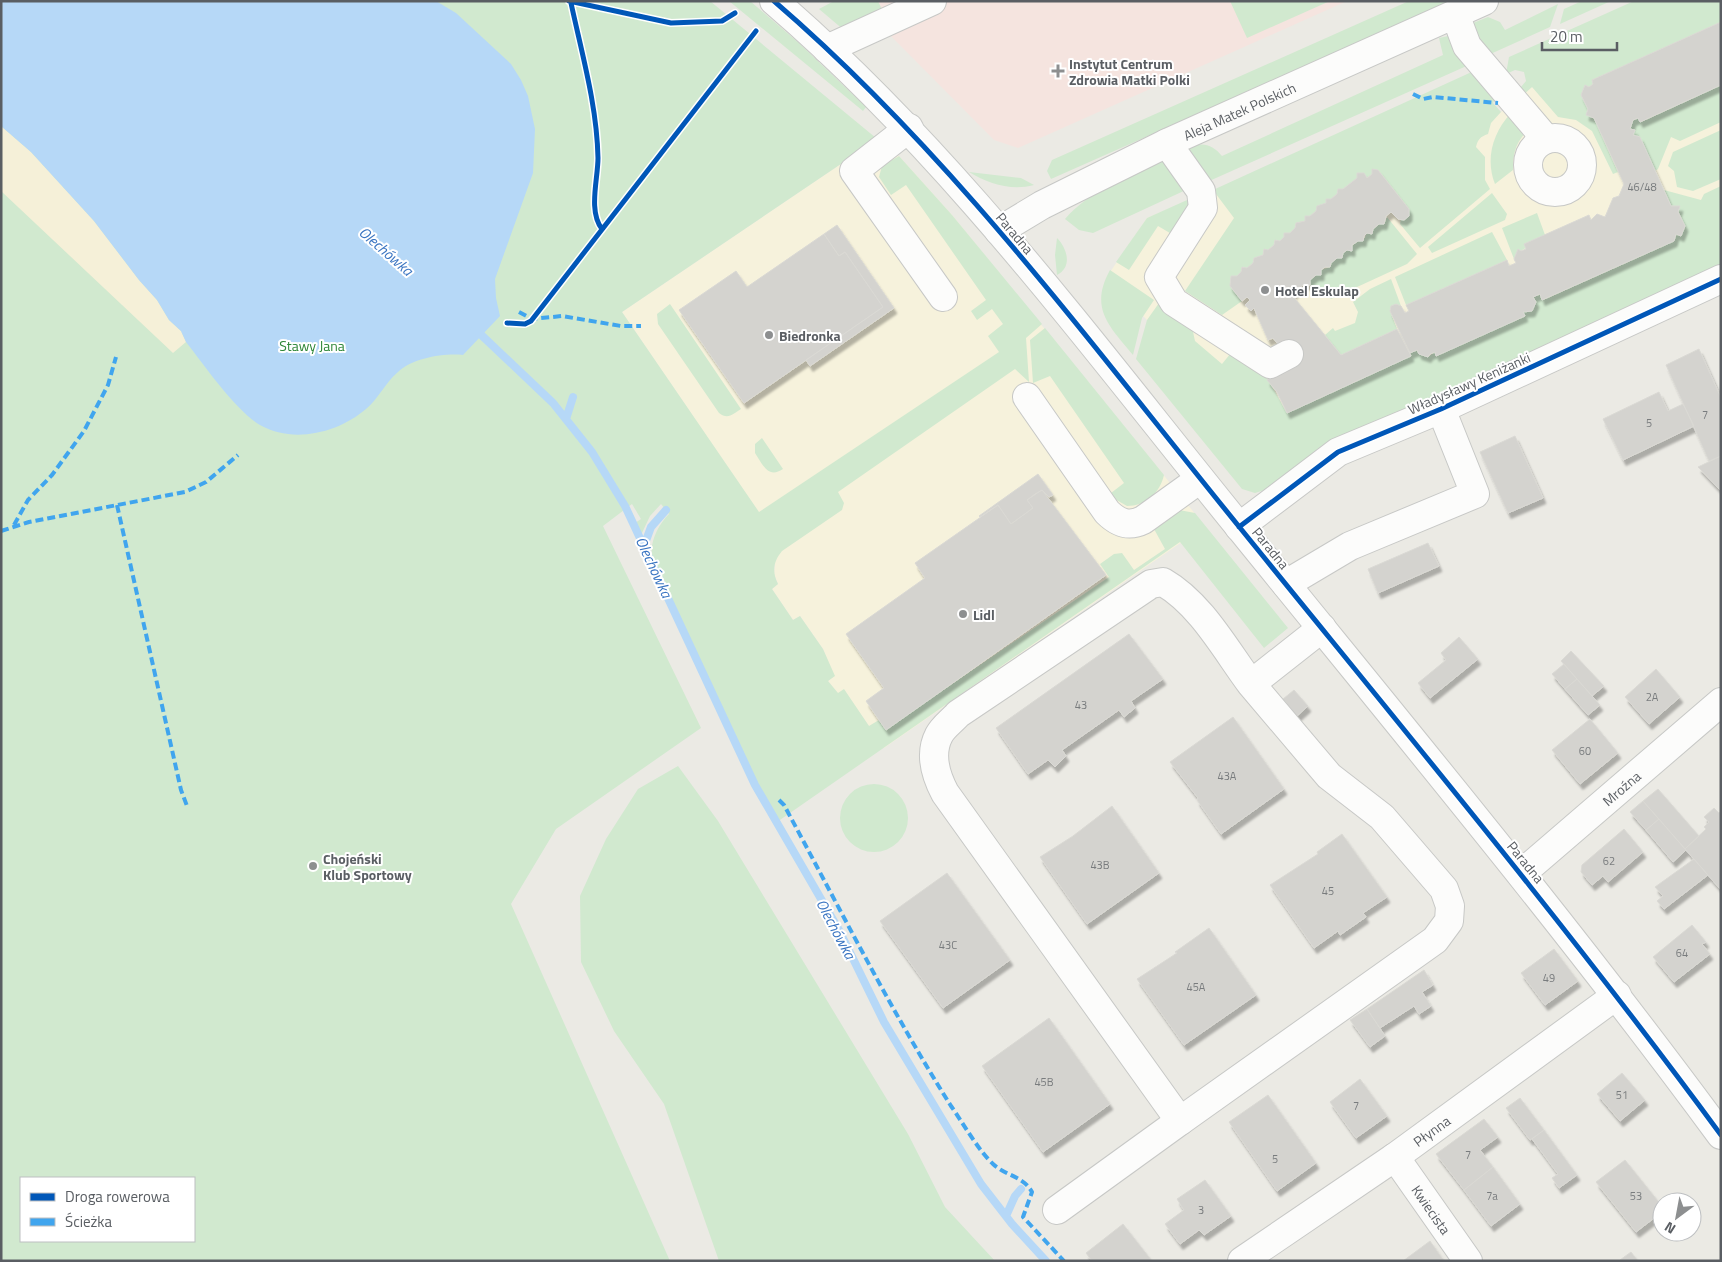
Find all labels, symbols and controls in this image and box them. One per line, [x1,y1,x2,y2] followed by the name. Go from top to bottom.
[1542,20,1617,52] scale bar
[1550,25,1583,48] text: 20 m
[1069,53,1190,90] place label: Instytut Centrum Zdrowia Matki Polki
[1051,64,1065,78] marker: Instytut Centrum Zdrowia Matki Polki
[1180,76,1299,145] street label: Aleja Matek Polskich
[1627,179,1657,195] house number: 46/48
[991,207,1039,259] street label: Paradna
[354,221,419,282] water label: Olechówka
[1275,280,1359,301] place label: Hotel Eskulap
[1259,284,1271,296] marker: Hotel Eskulap
[779,325,841,346] place label: Biedronka
[763,329,775,341] marker: Biedronka
[279,335,345,356] park label: Stawy Jana
[1404,347,1534,419] street label: Władysławy Keniżanki
[1702,407,1708,423] house number: 7
[1646,415,1652,431] house number: 5
[1247,522,1295,574] street label: Paradna
[630,533,679,603] water label: Olechówka
[973,604,995,625] place label: Lidl
[957,608,969,620] marker: Lidl
[1646,689,1659,705] house number: 2A
[1075,697,1087,713] house number: 43
[1579,743,1591,759] house number: 60
[1597,765,1645,810] street label: Mroźna
[1218,768,1237,784] house number: 43A
[1502,836,1550,888] street label: Paradna
[323,848,412,885] place label: Chojeński Klub Sportowy
[1603,853,1615,869] house number: 62
[1090,857,1110,873] house number: 43B
[307,860,319,872] marker: Chojeński Klub Sportowy
[1322,883,1334,899] house number: 45
[811,895,862,965] water label: Olechówka
[939,937,957,953] house number: 43C
[1676,945,1688,961] house number: 64
[1543,970,1555,986] house number: 49
[1187,979,1206,995] house number: 45A
[1034,1074,1054,1090] house number: 45B
[1616,1087,1628,1103] house number: 51
[1353,1098,1359,1114] house number: 7
[1408,1110,1454,1151] street label: Płynna
[1465,1147,1471,1163] house number: 7
[1272,1151,1278,1167] house number: 5
[20,1177,195,1242] legend
[1407,1180,1456,1238] street label: Kwiecista
[65,1185,170,1208] text: Droga rowerowa
[1486,1188,1498,1204] house number: 7a
[1630,1188,1642,1204] house number: 53
[1652,1192,1702,1242] north arrow
[1198,1202,1204,1218] house number: 3
[65,1210,112,1233] text: Ścieżka
[1660,1217,1680,1240] text: N

